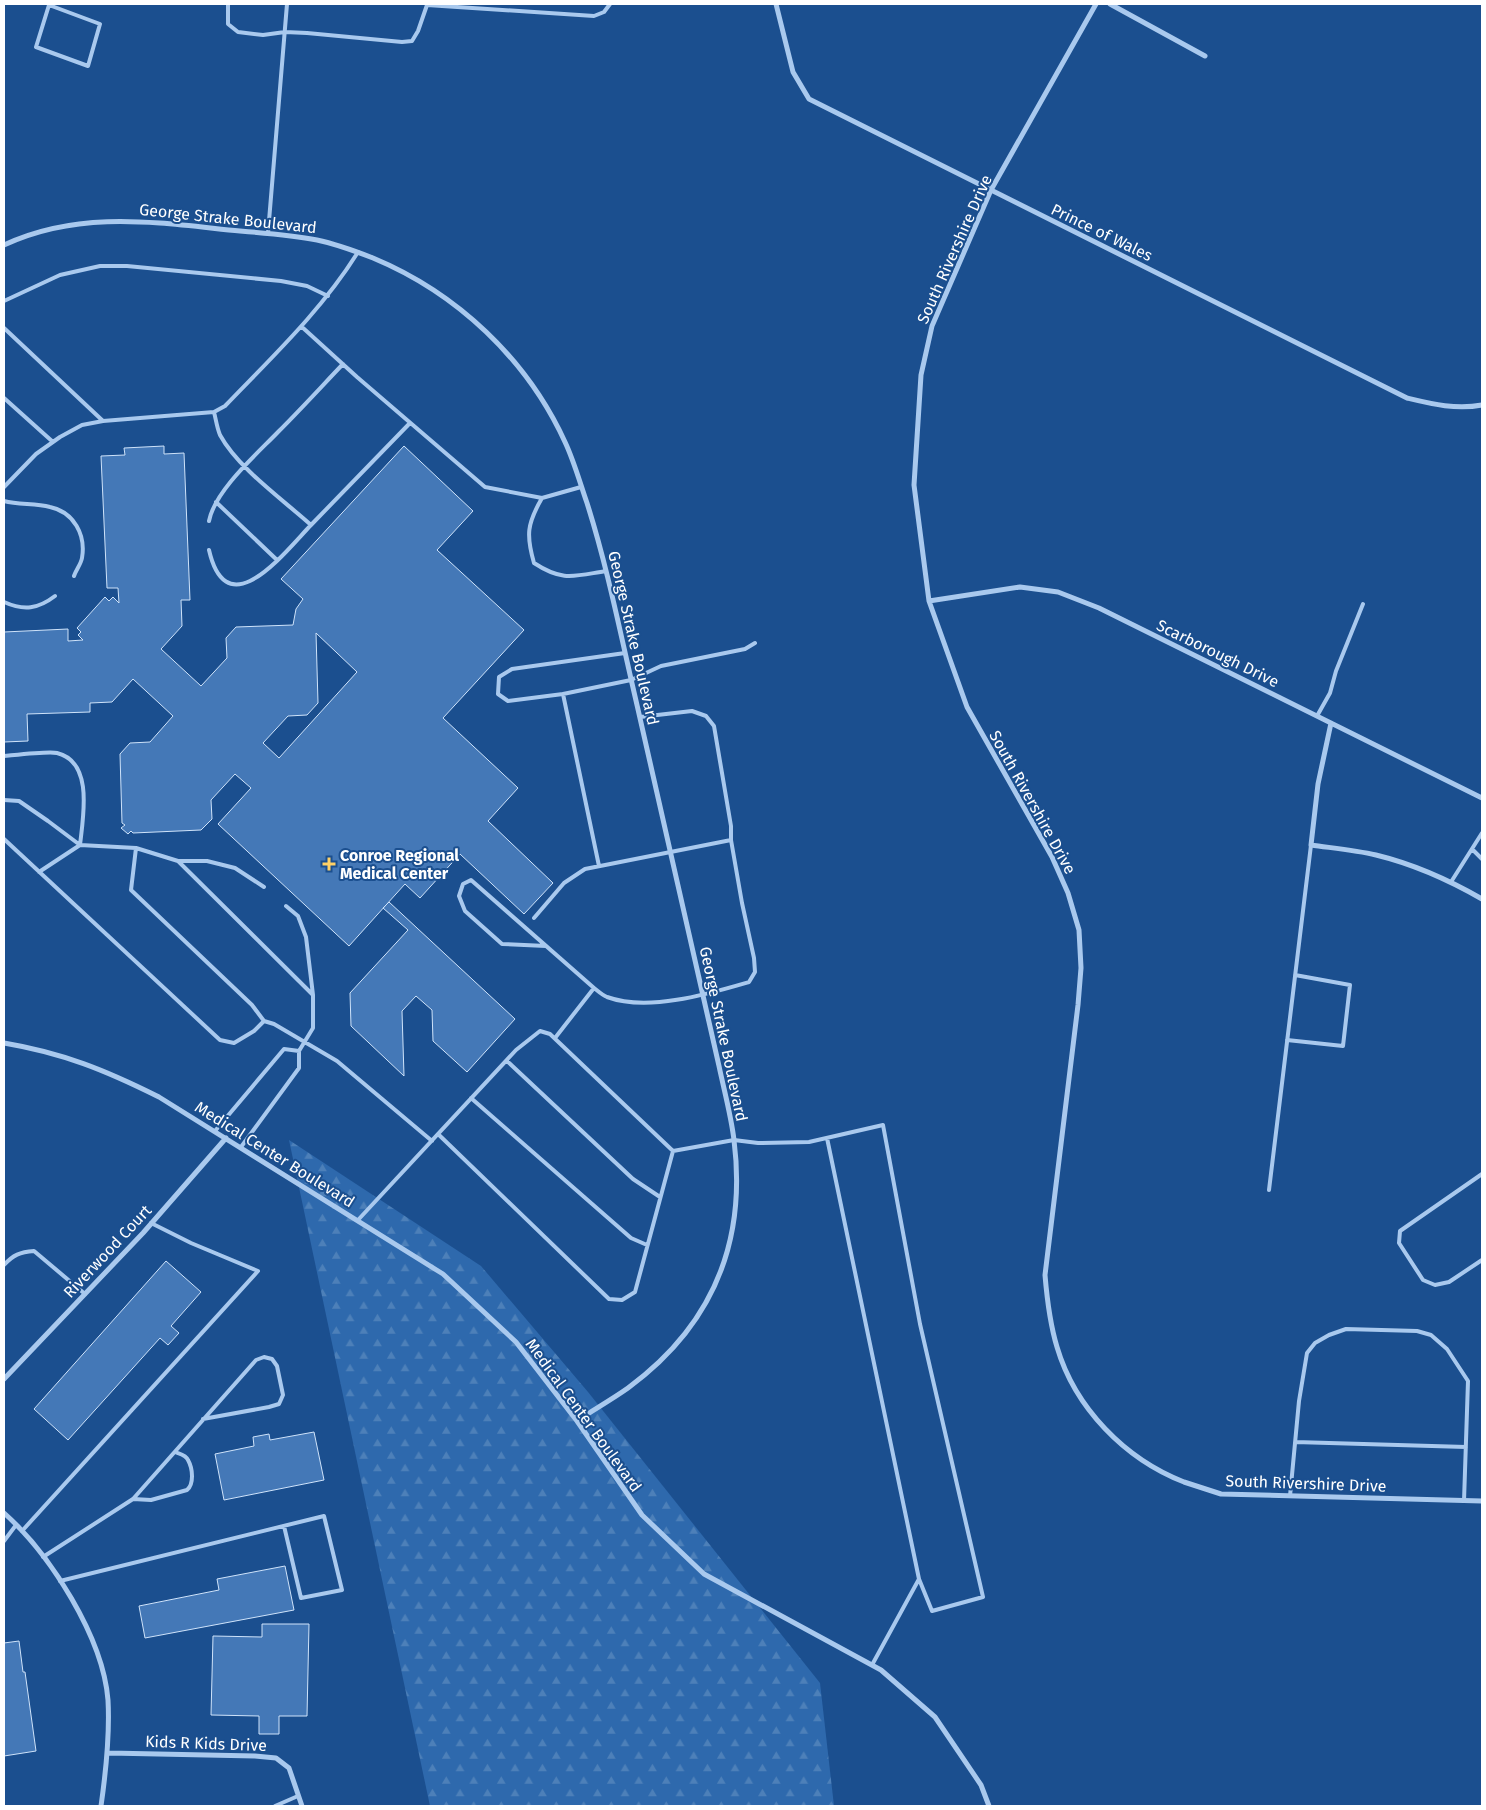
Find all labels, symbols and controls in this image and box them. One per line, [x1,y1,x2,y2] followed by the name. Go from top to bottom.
[913,172,996,327] street label: South Rivershire Drive
[138,200,318,237] street label: George Strake Boulevard
[1048,200,1156,265] street label: Prince of Wales
[604,549,663,727] street label: George Strake Boulevard
[1154,616,1282,691] street label: Scarborough Drive
[985,727,1080,877] street label: South Rivershire Drive
[340,846,459,883] place label: Conroe Regional Medical Center
[322,857,336,871] marker: Conroe Regional Medical Center
[696,945,751,1123] street label: George Strake Boulevard
[191,1097,358,1211] street label: Medical Center Boulevard
[59,1201,155,1302] street label: Riverwood Court
[522,1335,646,1496] street label: Medical Center Boulevard
[1225,1471,1387,1496] street label: South Rivershire Drive
[145,1732,267,1755] street label: Kids R Kids Drive

